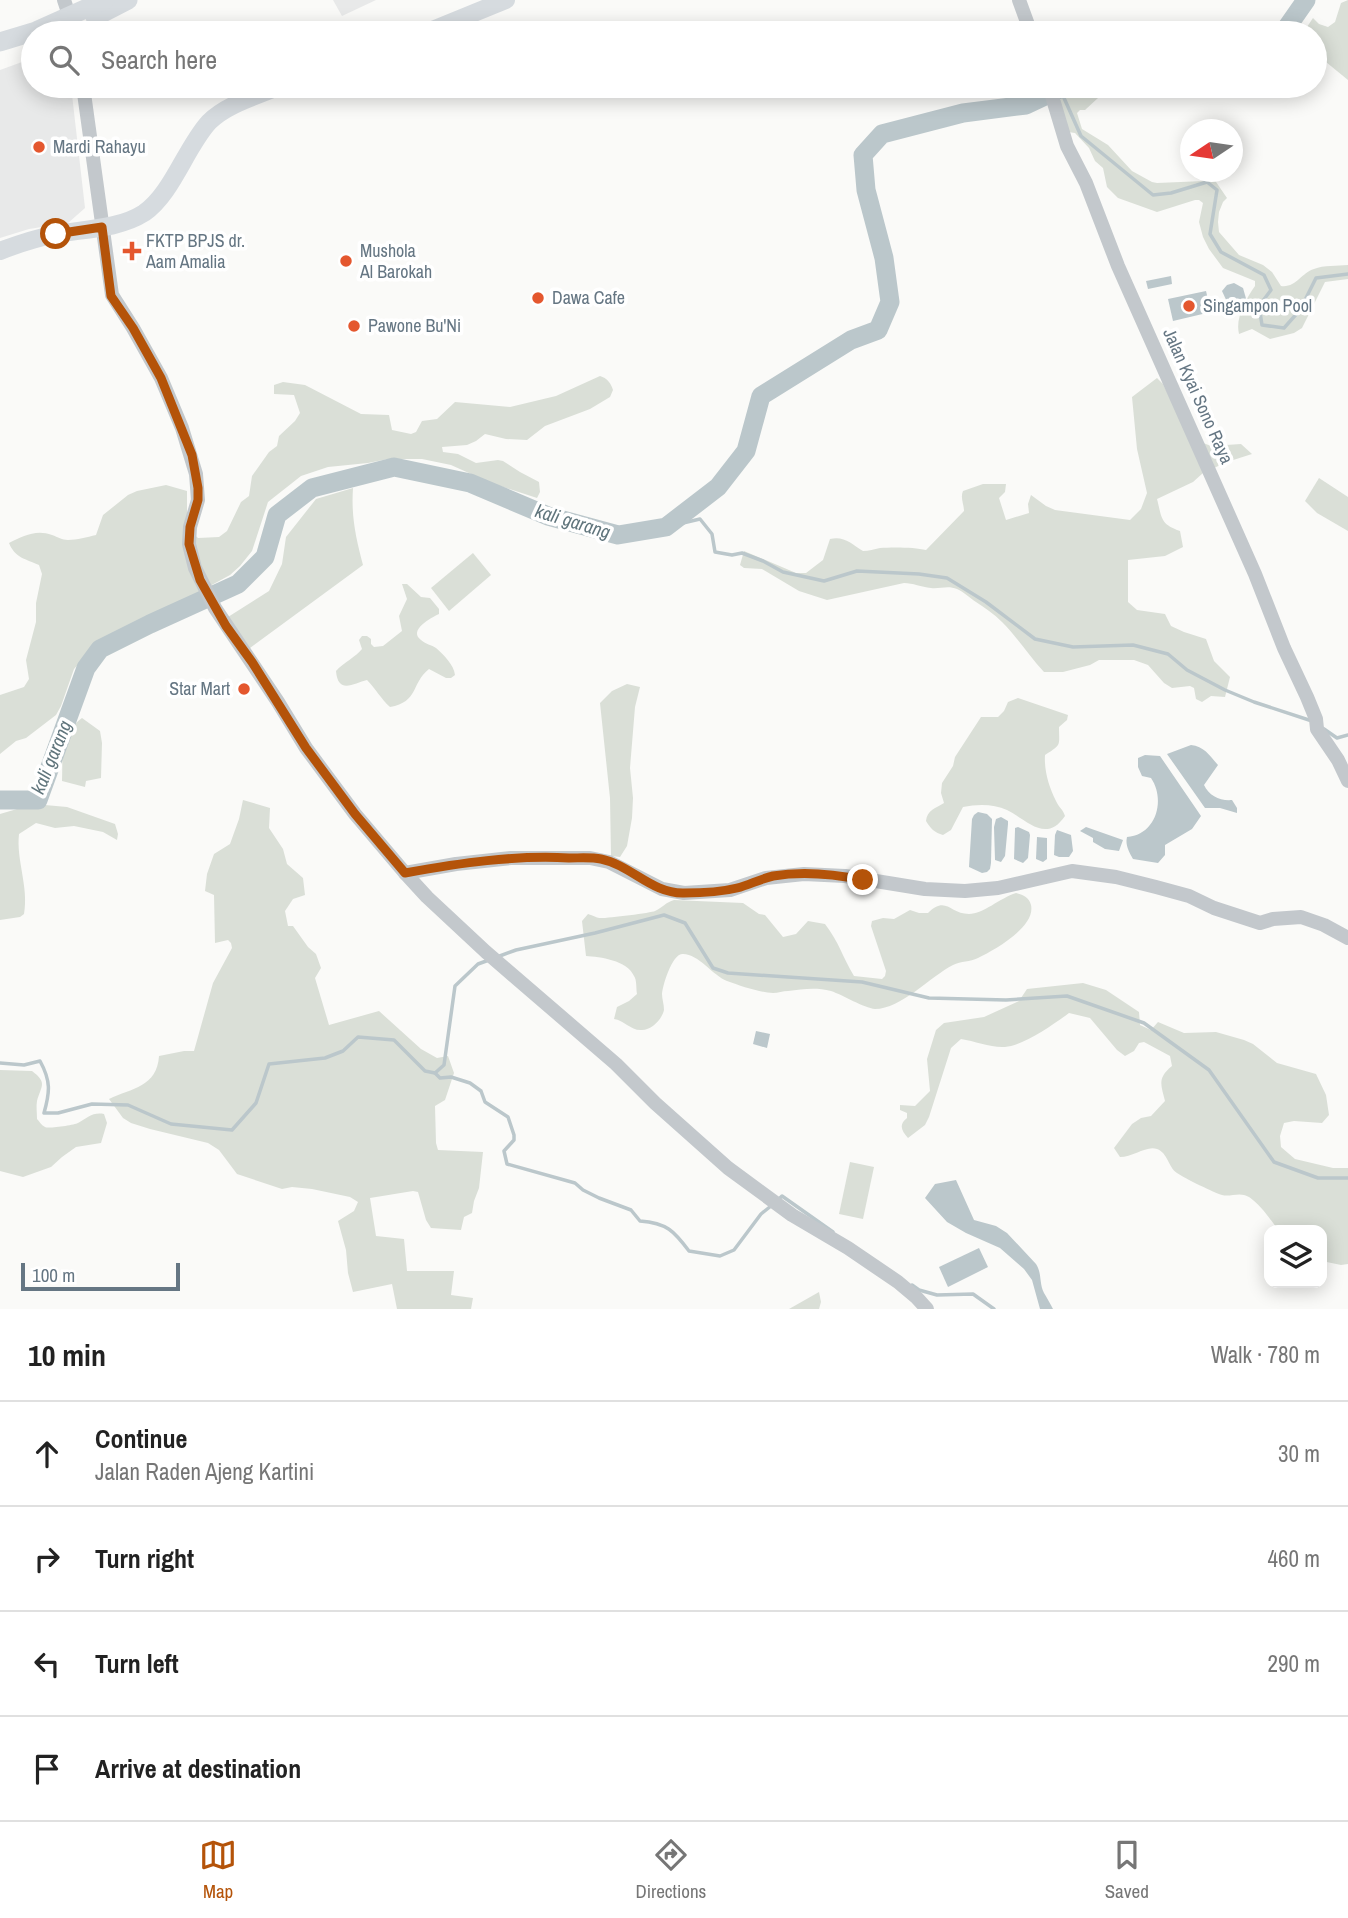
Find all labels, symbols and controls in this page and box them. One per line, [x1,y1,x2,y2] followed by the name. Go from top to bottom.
[21,21,1327,98] search box
[45,41,83,79] icon: search
[101,42,217,77] text: Search here
[1180,119,1243,182] north arrow
[53,134,146,159] place label: Mardi Rahayu
[31,139,47,155] marker: Mardi Rahayu
[40,218,71,249] route start
[145,228,245,274] place label: FKTP BPJS dr. Aam Amalia
[359,238,432,284] place label: Mushola Al Barokah
[124,243,140,259] marker: FKTP BPJS dr. Aam Amalia
[338,253,354,269] marker: Mushola Al Barokah
[552,285,625,310] place label: Dawa Cafe
[530,290,546,306] marker: Dawa Cafe
[1203,293,1312,318] place label: Singampon Pool
[1181,298,1197,314] marker: Singampon Pool
[368,313,461,338] place label: Pawone Bu'Ni
[346,318,362,334] marker: Pawone Bu'Ni
[1157,324,1240,468] street label: Jalan Kyai Sono Raya
[532,497,614,545] water label: kali garang
[169,676,230,701] place label: Star Mart
[236,681,252,697] marker: Star Mart
[25,716,78,798] water label: kali garang
[847,864,878,895] route end
[1264,1225,1327,1288] map controls
[1264,1225,1327,1288] button: layers
[21,1260,180,1292] scale bar
[32,1262,75,1288] text: 100 m
[28,1335,106,1375] text: 10 min
[1211,1339,1320,1370] text: Walk · 780 m
[95,1421,187,1456] text: Continue
[28,1435,66,1473] icon: ahead
[1278,1438,1320,1469] text: 30 m
[95,1456,314,1487] text: Jalan Raden Ajeng Kartini
[28,1540,66,1578] icon: right
[95,1541,194,1576] text: Turn right
[1268,1543,1320,1574] text: 460 m
[28,1645,66,1683] icon: left
[95,1646,179,1681] text: Turn left
[1268,1648,1320,1679] text: 290 m
[28,1750,66,1788] icon: arrive
[95,1751,301,1786] text: Arrive at destination
[199,1836,237,1904] tab: Map
[635,1836,706,1904] tab: Directions
[1105,1836,1149,1904] tab: Saved

